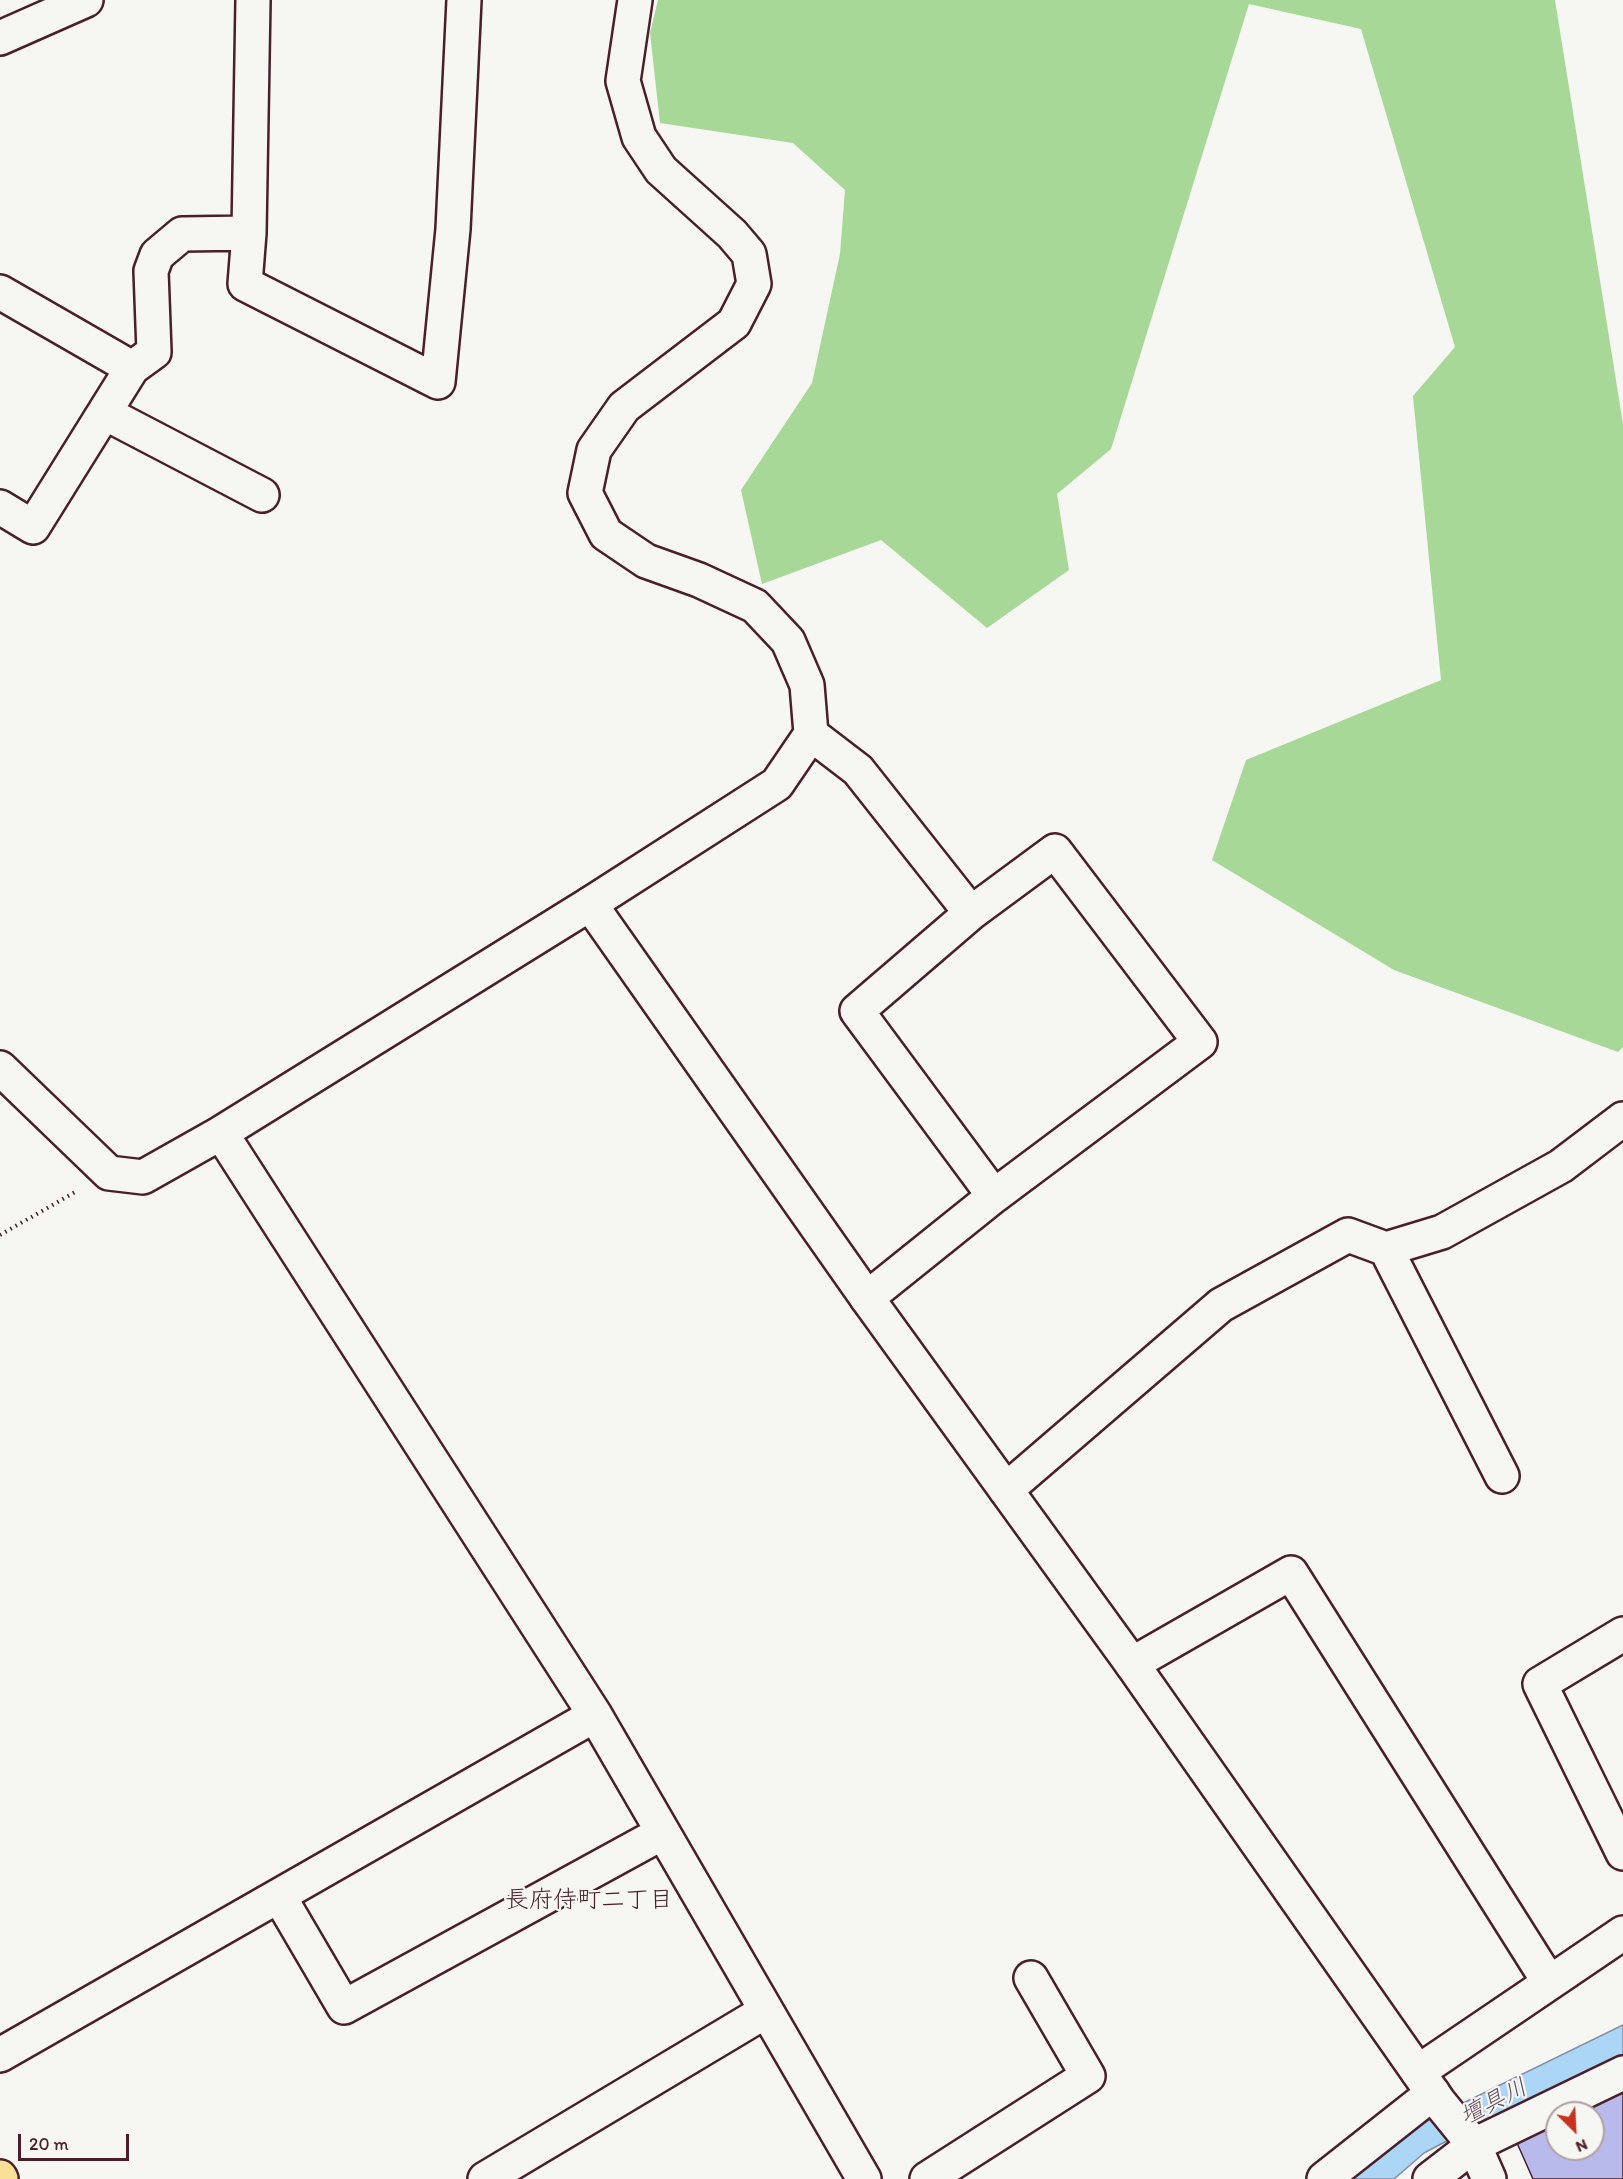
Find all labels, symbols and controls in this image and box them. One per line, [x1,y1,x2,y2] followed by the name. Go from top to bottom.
[505,1887,673,1915] district label: 長府侍町二丁目
[1455,2074,1533,2132] water label: 壇具川
[1545,2101,1605,2161] north arrow
[21,2122,132,2160] scale bar
[29,2133,69,2155] text: 20 m
[1573,2135,1591,2157] text: N

